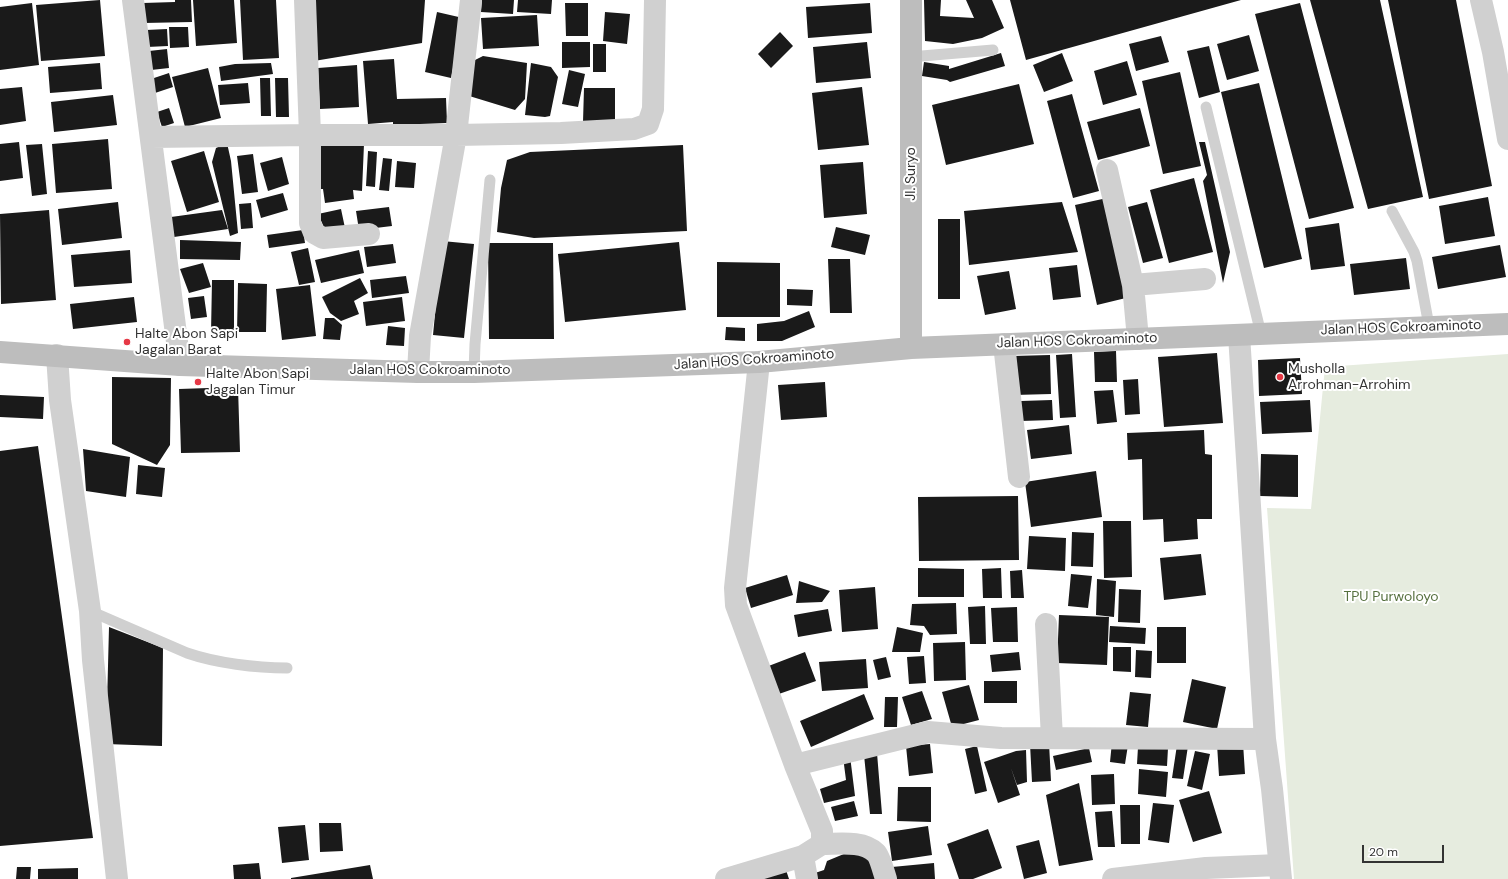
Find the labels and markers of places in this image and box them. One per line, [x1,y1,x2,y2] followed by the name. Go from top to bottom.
[135,326,238,358] place label: Halte Abon Sapi Jagalan Barat
[122,337,132,347] marker: Halte Abon Sapi Jagalan Barat
[1288,361,1411,394] place label: Musholla Arrohman-Arrohim
[206,366,309,398] place label: Halte Abon Sapi Jagalan Timur
[1275,372,1285,382] marker: Musholla Arrohman-Arrohim
[193,377,203,387] marker: Halte Abon Sapi Jagalan Timur

